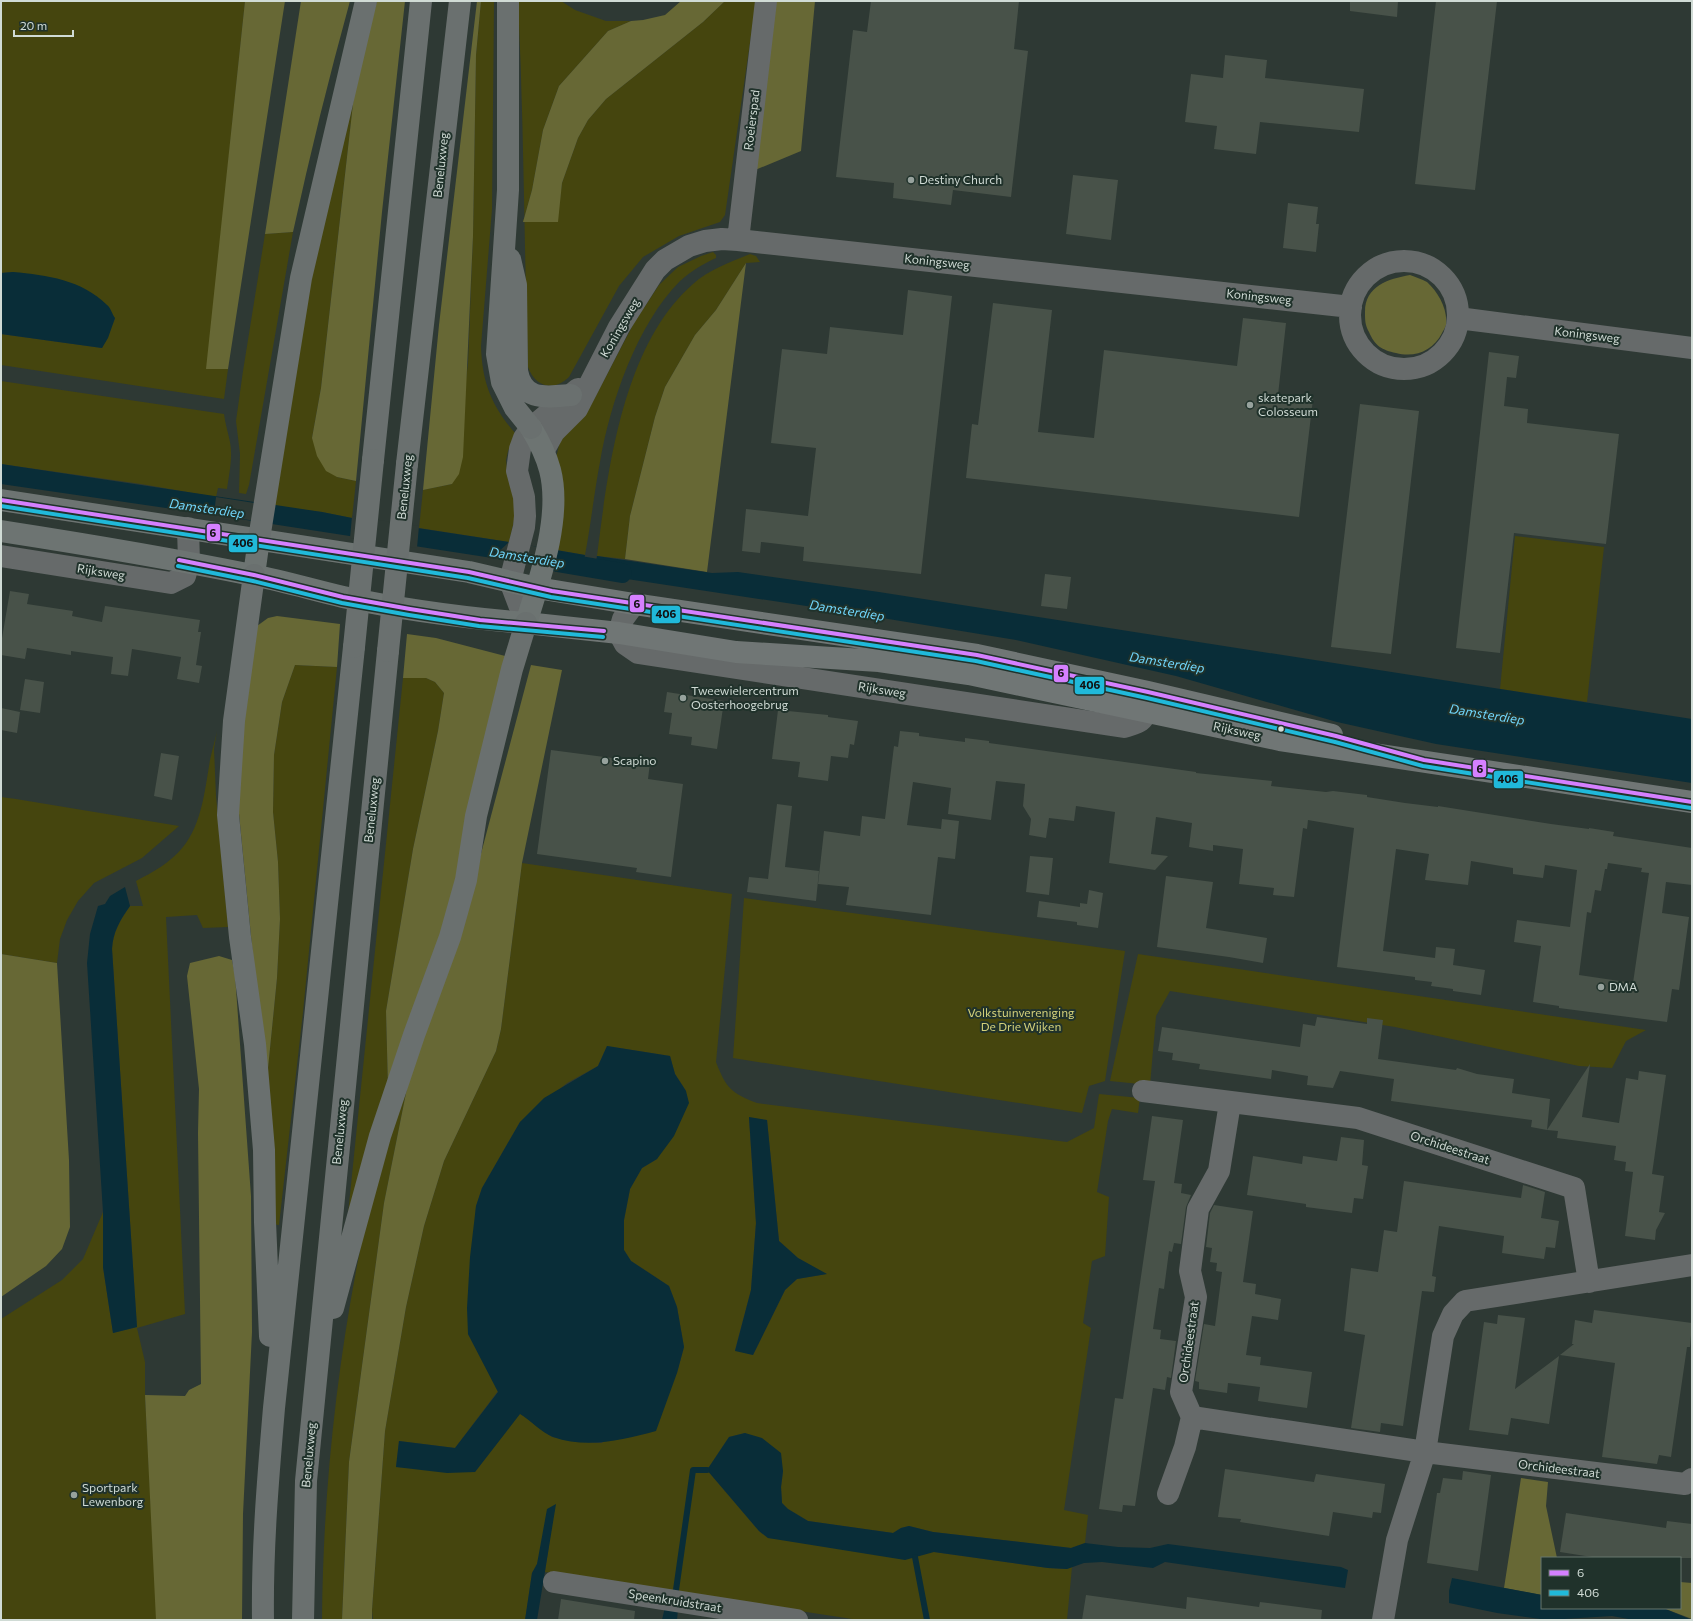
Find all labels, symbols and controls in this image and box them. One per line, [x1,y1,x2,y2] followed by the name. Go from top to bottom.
[14,12,73,38] scale bar
[20,18,47,32] text: 20 m
[740,89,762,151] street label: Roeierspad
[430,131,450,198] street label: Beneluxweg
[919,172,1002,186] place label: Destiny Church
[906,175,916,185] marker: Destiny Church
[904,251,971,271] street label: Koningsweg
[1226,286,1293,306] street label: Koningsweg
[597,295,642,359] street label: Koningsweg
[1554,323,1621,345] street label: Koningsweg
[1258,390,1318,418] place label: skatepark Colosseum
[1245,400,1255,410] marker: skatepark Colosseum
[394,453,414,520] street label: Beneluxweg
[168,495,246,521] water label: Damsterdiep
[206,523,221,542] line badge: 6
[210,526,217,539] text: 6
[228,534,258,553] line badge: 406
[233,536,254,549] text: 406
[488,543,566,571] water label: Damsterdiep
[76,560,127,582] street label: Rijksweg
[629,594,645,613] line badge: 6
[808,596,886,624] water label: Damsterdiep
[634,597,641,610] text: 6
[651,605,681,624] line badge: 406
[656,607,677,620] text: 406
[1128,648,1206,676] water label: Damsterdiep
[1053,664,1069,683] line badge: 6
[1058,666,1065,679] text: 6
[1074,676,1105,695] line badge: 406
[857,678,908,700] street label: Rijksweg
[1080,678,1101,691] text: 406
[691,683,799,711] place label: Tweewielercentrum Oosterhoogebrug
[678,693,688,703] marker: Tweewielercentrum Oosterhoogebrug
[1448,700,1526,728] water label: Damsterdiep
[1212,718,1263,742] street label: Rijksweg
[1276,724,1286,734] unlabelled marker
[613,753,656,767] place label: Scapino
[600,756,610,766] marker: Scapino
[1472,759,1487,778] line badge: 6
[1477,762,1484,775] text: 6
[1493,770,1524,789] line badge: 406
[1498,772,1519,785] text: 406
[361,776,381,843] street label: Beneluxweg
[1609,979,1637,993] place label: DMA
[1596,982,1606,992] marker: DMA
[967,1005,1075,1033] park label: Volkstuinvereniging De Drie Wijken
[329,1098,349,1165] street label: Beneluxweg
[1409,1128,1492,1166] street label: Orchideestraat
[1175,1300,1201,1384] street label: Orchideestraat
[298,1421,318,1488] street label: Beneluxweg
[1517,1456,1601,1480] street label: Orchideestraat
[82,1480,144,1508] place label: Sportpark Lewenborg
[69,1490,79,1500] marker: Sportpark Lewenborg
[1541,1557,1681,1609] legend
[1577,1565,1584,1579] text: 6
[1577,1585,1599,1599] text: 406
[628,1586,723,1614] street label: Speenkruidstraat

